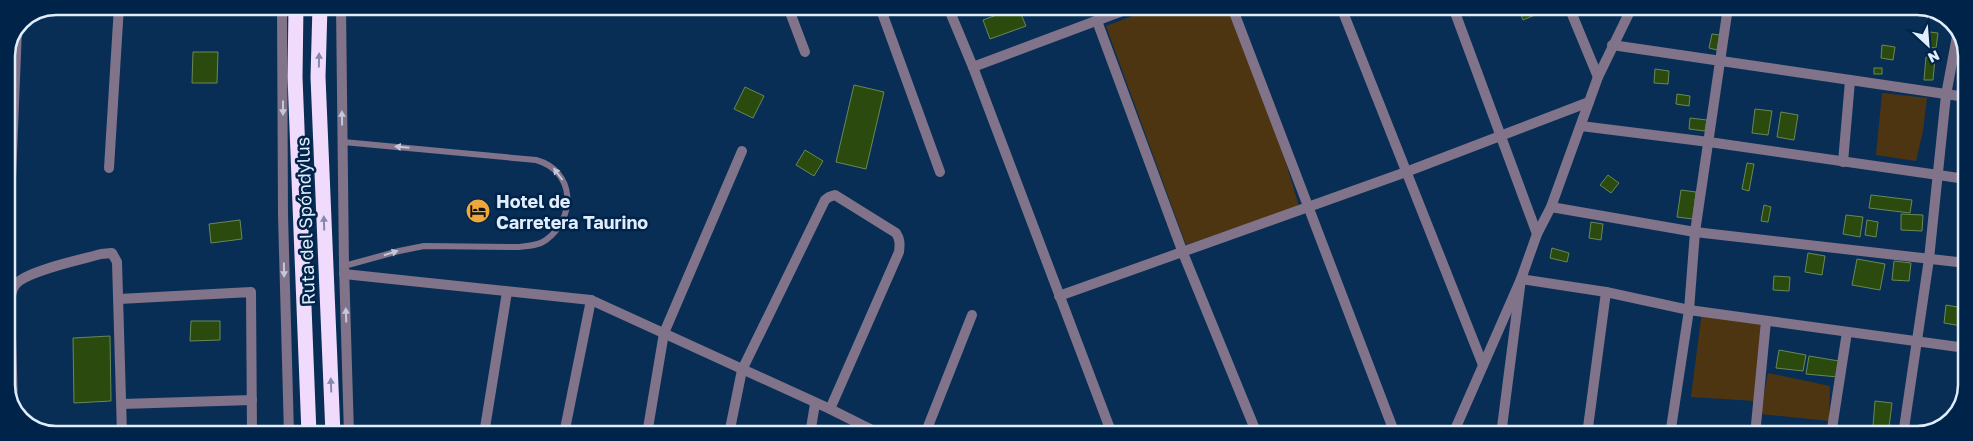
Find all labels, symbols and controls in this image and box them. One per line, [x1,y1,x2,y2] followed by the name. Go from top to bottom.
[1903,20,1953,70] north arrow
[1925,47,1942,67] text: N
[315,52,323,68] one-way arrow
[279,100,287,116] one-way arrow
[338,109,346,125] one-way arrow
[291,137,319,305] street label: Ruta del Spóndylus
[394,143,410,151] one-way arrow
[553,167,563,181] one-way arrow
[496,190,648,233] place label: Hotel de Carretera Taurino
[465,198,491,224] hotel icon: Hotel de Carretera Taurino
[320,215,328,231] one-way arrow
[384,249,399,257] one-way arrow
[280,262,288,278] one-way arrow
[341,307,349,323] one-way arrow
[326,377,334,393] one-way arrow

